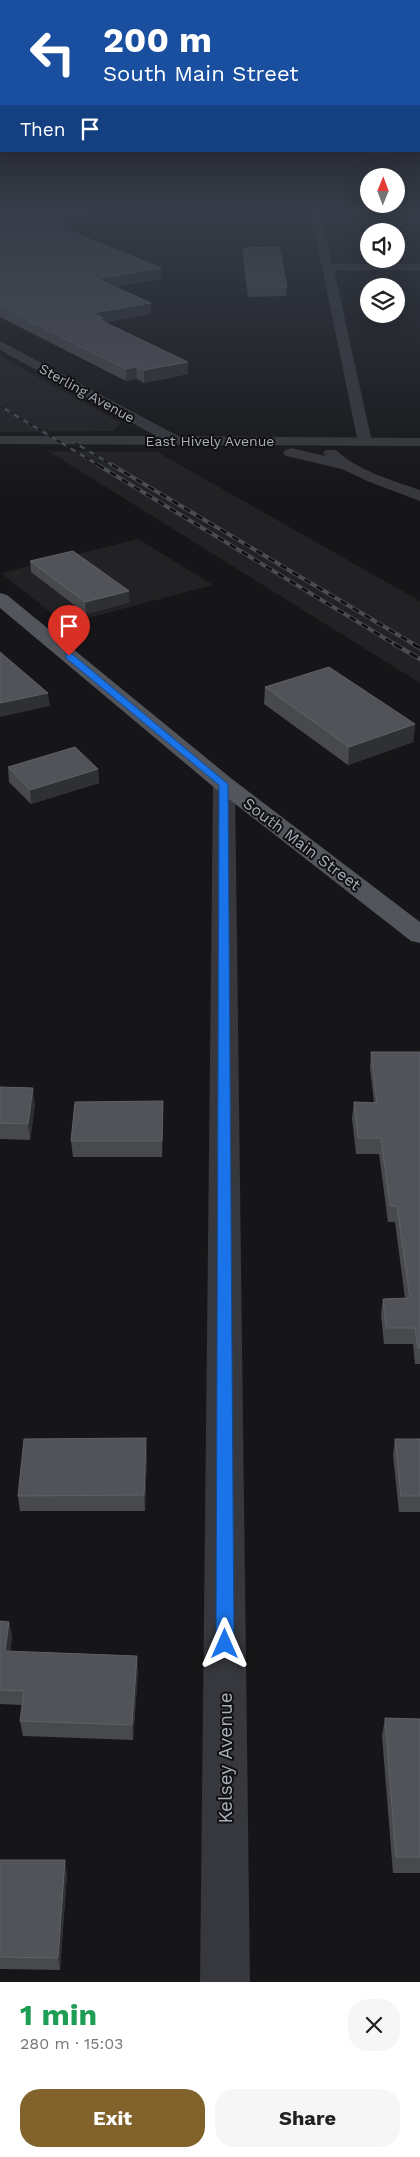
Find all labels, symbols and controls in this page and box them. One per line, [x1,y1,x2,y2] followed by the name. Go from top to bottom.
[103,19,212,61] text: 200 m
[20,20,85,85] icon: left
[103,61,299,86] text: South Main Street
[76,115,104,143] icon: arrive
[20,118,66,141] text: Then
[360,168,405,212] north arrow
[360,168,405,323] map controls
[360,223,405,268] button: sound
[360,278,405,323] button: layers
[37,360,137,426] street label: Sterling Avenue
[146,433,274,449] street label: East Hively Avenue
[48,605,90,656] pin
[55,612,83,640] icon: arrive
[239,794,365,895] street label: South Main Street
[198,1617,250,1669] position arrow
[214,1692,237,1824] street label: Kelsey Avenue
[20,1997,97,2032] text: 1 min
[348,1999,400,2051] button: close
[20,2034,123,2053] text: 280 m · 15:03
[20,2089,205,2147] button: Exit
[215,2089,400,2147] button: Share

